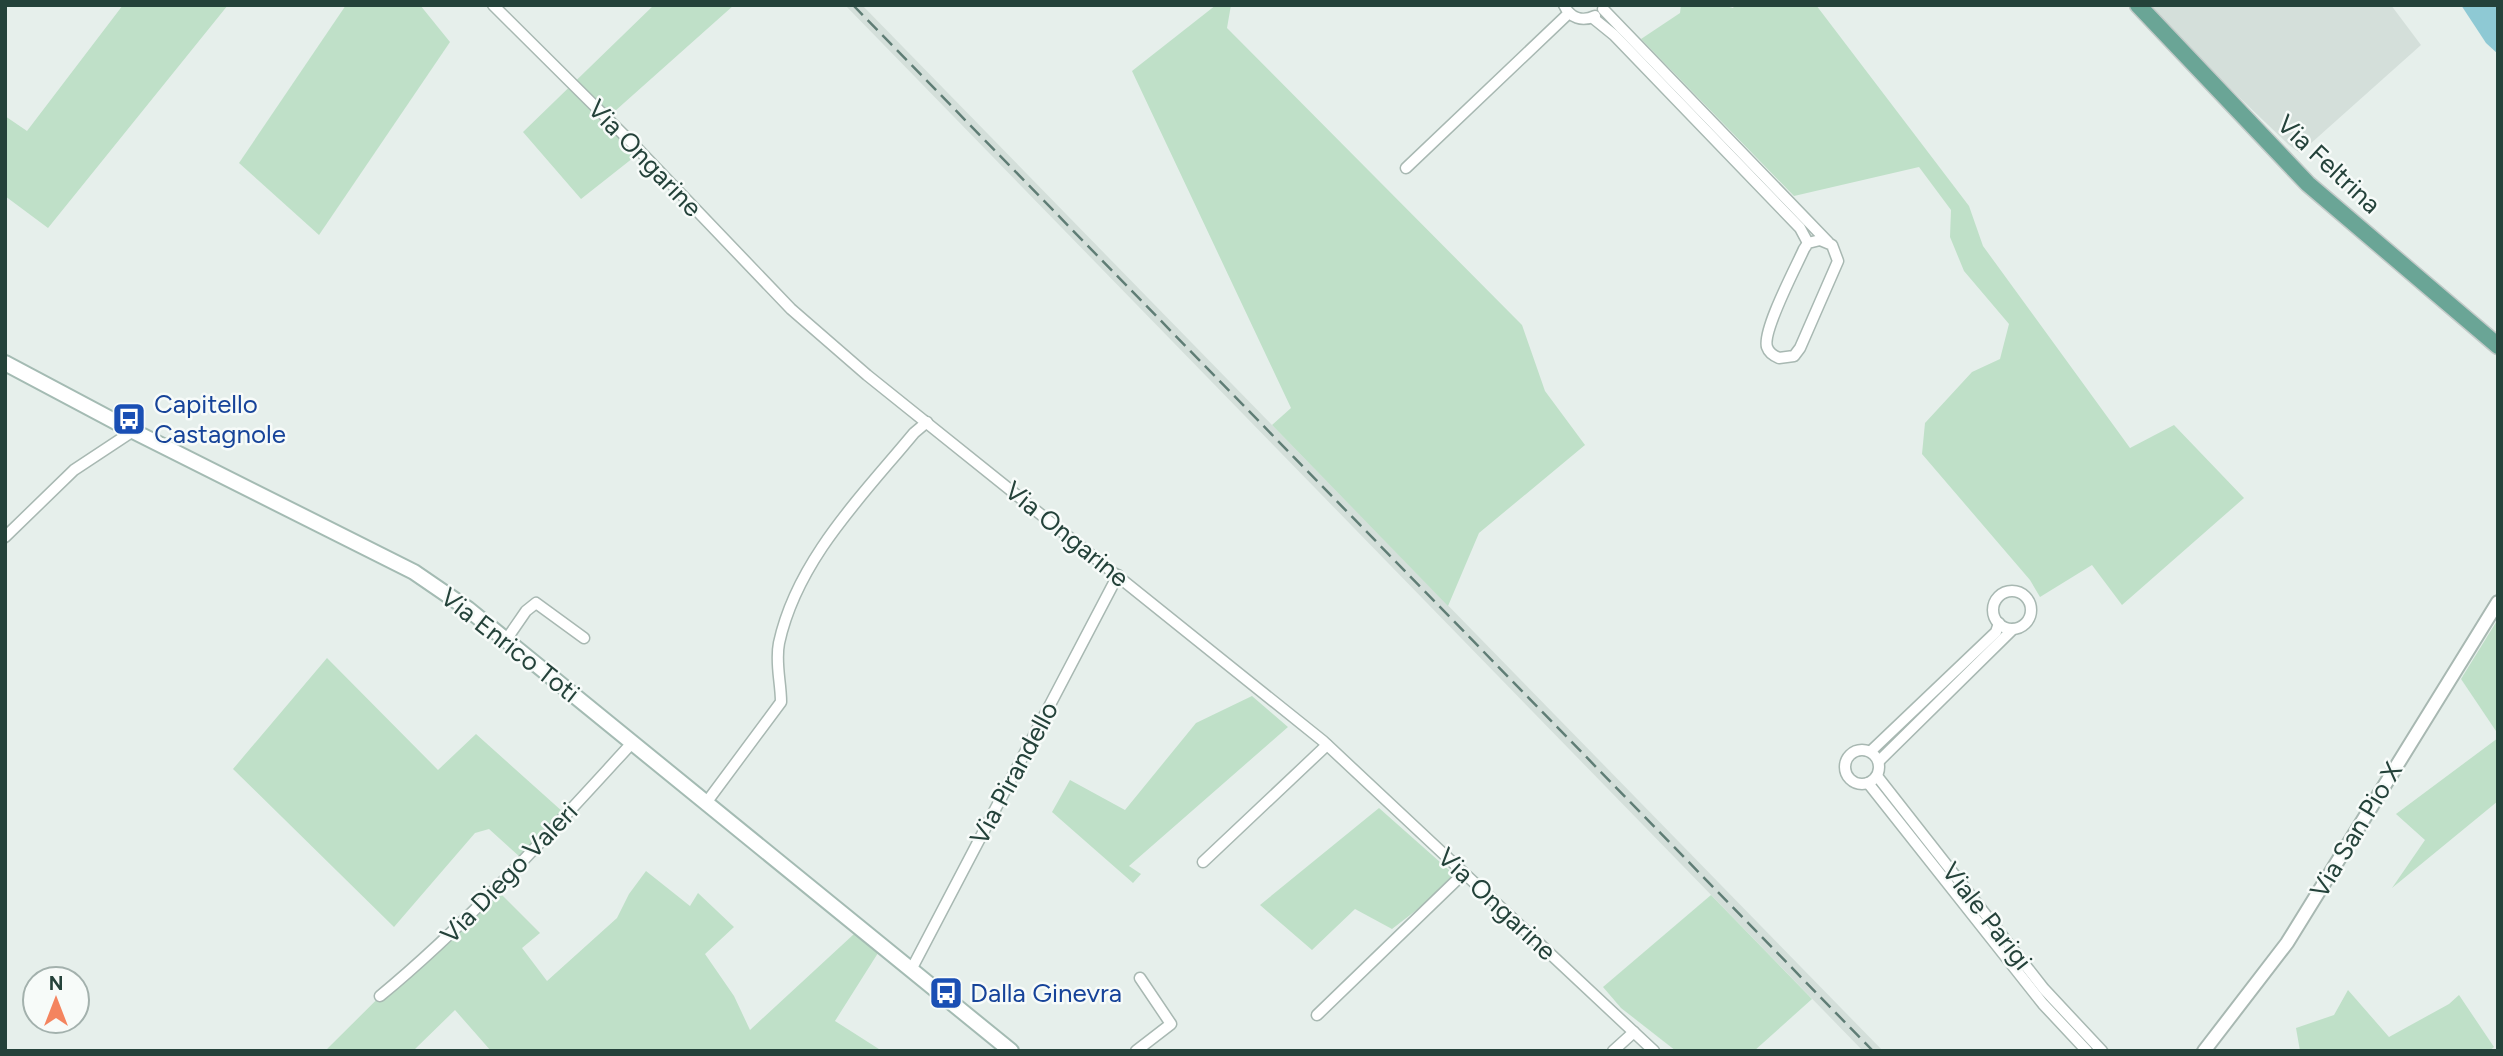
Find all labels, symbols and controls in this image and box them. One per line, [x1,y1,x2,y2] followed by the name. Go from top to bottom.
[581,93,709,223] street label: Via Ongarine
[2271,108,2387,220] street label: Via Feltrina
[154,388,286,450] place label: Capitello Castagnole
[110,400,148,438] bus stop icon: Capitello Castagnole
[998,474,1136,594] street label: Via Ongarine
[434,581,586,709] street label: Via Enrico Toti
[963,696,1065,850] street label: Via Pirandello
[2303,756,2409,904] street label: Via San Pio X
[434,796,584,950] street label: Via Diego Valeri
[1431,841,1563,967] street label: Via Ongarine
[1935,856,2039,976] street label: Viale Parigi
[21,965,91,1035] north arrow
[49,972,63,995] text: N
[927,974,965,1012] bus stop icon: Dalla Ginevra
[970,977,1122,1009] place label: Dalla Ginevra

